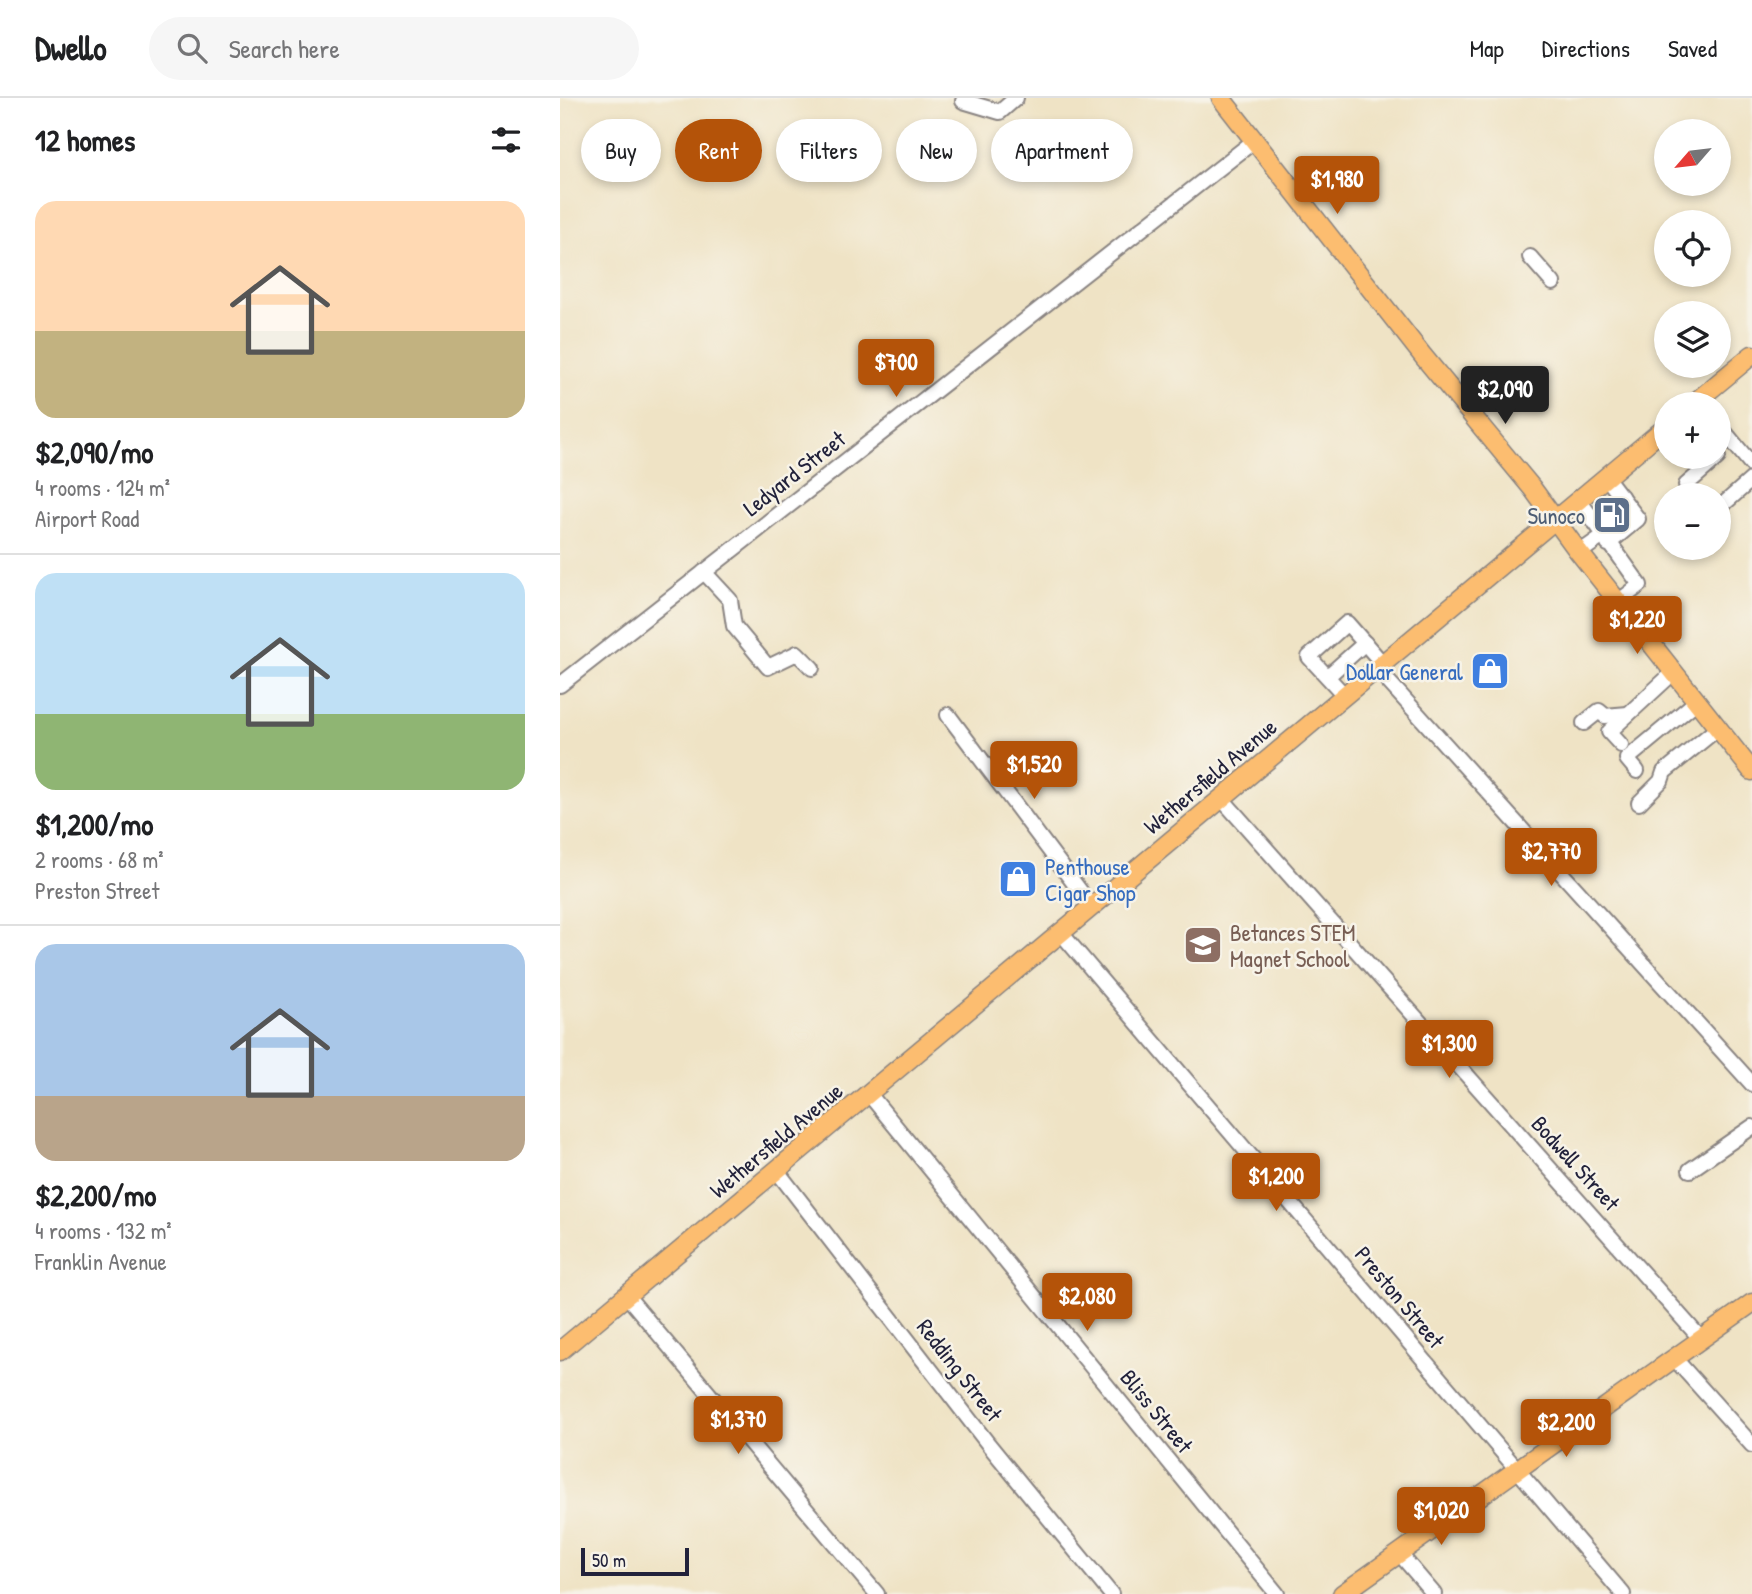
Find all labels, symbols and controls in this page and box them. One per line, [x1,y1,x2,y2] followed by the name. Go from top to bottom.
[149,17,639,80] search box
[35,26,107,70] text: Dwello
[173,29,211,67] icon: search
[229,31,340,66] text: Search here
[1470,32,1504,64] text: Map
[1542,32,1630,64] text: Directions
[1668,32,1717,64] text: Saved
[581,119,661,182] chip: Buy
[675,119,762,182] chip: Rent
[776,119,882,182] chip: Filters
[896,119,977,182] chip: New
[991,119,1133,182] chip: Apartment
[1654,119,1731,196] north arrow
[1654,119,1731,560] map controls
[35,120,135,160] text: 12 homes
[487,121,525,159] icon: filters
[1280,156,1394,216] pin: $1,980
[1310,163,1364,194] text: $1,980
[1654,210,1731,287] button: locate
[217,247,343,373] icon: home
[1654,301,1731,378] button: layers
[855,340,937,399] pin: $700
[874,346,918,377] text: $700
[1448,366,1562,426] pin: $2,090
[1477,373,1533,404] text: $2,090
[1654,392,1731,469] button: +
[736,423,852,523] street label: Ledyard Street
[35,432,153,472] text: $2,090/mo
[35,472,170,503] text: 4 rooms · 124 m²
[1654,483,1731,560] button: −
[1591,494,1633,536] fuel station icon: Sunoco
[1527,500,1585,531] place label: Sunoco
[35,503,139,534] text: Airport Road
[1580,596,1694,656] pin: $1,220
[1609,603,1665,634] text: $1,220
[217,619,343,745] icon: home
[1469,650,1511,692] shop icon: Dollar General
[1346,656,1464,687] place label: Dollar General
[1137,711,1283,841] street label: Wethersfield Avenue
[977,742,1091,801] pin: $1,520
[1006,748,1062,779] text: $1,520
[35,804,153,844] text: $1,200/mo
[1494,828,1608,888] pin: $2,770
[1521,835,1581,866] text: $2,770
[35,844,163,875] text: 2 rooms · 68 m²
[1045,851,1136,908] place label: Penthouse Cigar Shop
[997,858,1039,900] shop icon: Penthouse Cigar Shop
[35,875,159,906] text: Preston Street
[1230,917,1356,974] place label: Betances STEM Magnet School
[1182,924,1224,966] school or university icon: Betances STEM Magnet School
[217,990,343,1116] icon: home
[1392,1020,1506,1080] pin: $1,300
[1421,1027,1477,1058] text: $1,300
[703,1075,849,1205] street label: Wethersfield Avenue
[1525,1109,1628,1218] street label: Bodwell Street
[1219,1154,1333,1213] pin: $1,200
[1248,1160,1304,1191] text: $1,200
[35,1175,156,1215] text: $2,200/mo
[35,1215,172,1246] text: 4 rooms · 132 m²
[1348,1239,1453,1355] street label: Preston Street
[35,1246,167,1277] text: Franklin Avenue
[1030,1274,1144,1333] pin: $2,080
[1058,1280,1116,1311] text: $2,080
[910,1312,1010,1429] street label: Redding Street
[1114,1363,1201,1460] street label: Bliss Street
[681,1396,795,1456] pin: $1,370
[1509,1400,1623,1459] pin: $2,200
[710,1403,766,1434] text: $1,370
[1537,1406,1595,1437] text: $2,200
[1384,1488,1498,1547] pin: $1,020
[1413,1494,1469,1525] text: $1,020
[581,1545,690,1577] scale bar
[592,1547,626,1573] text: 50 m

